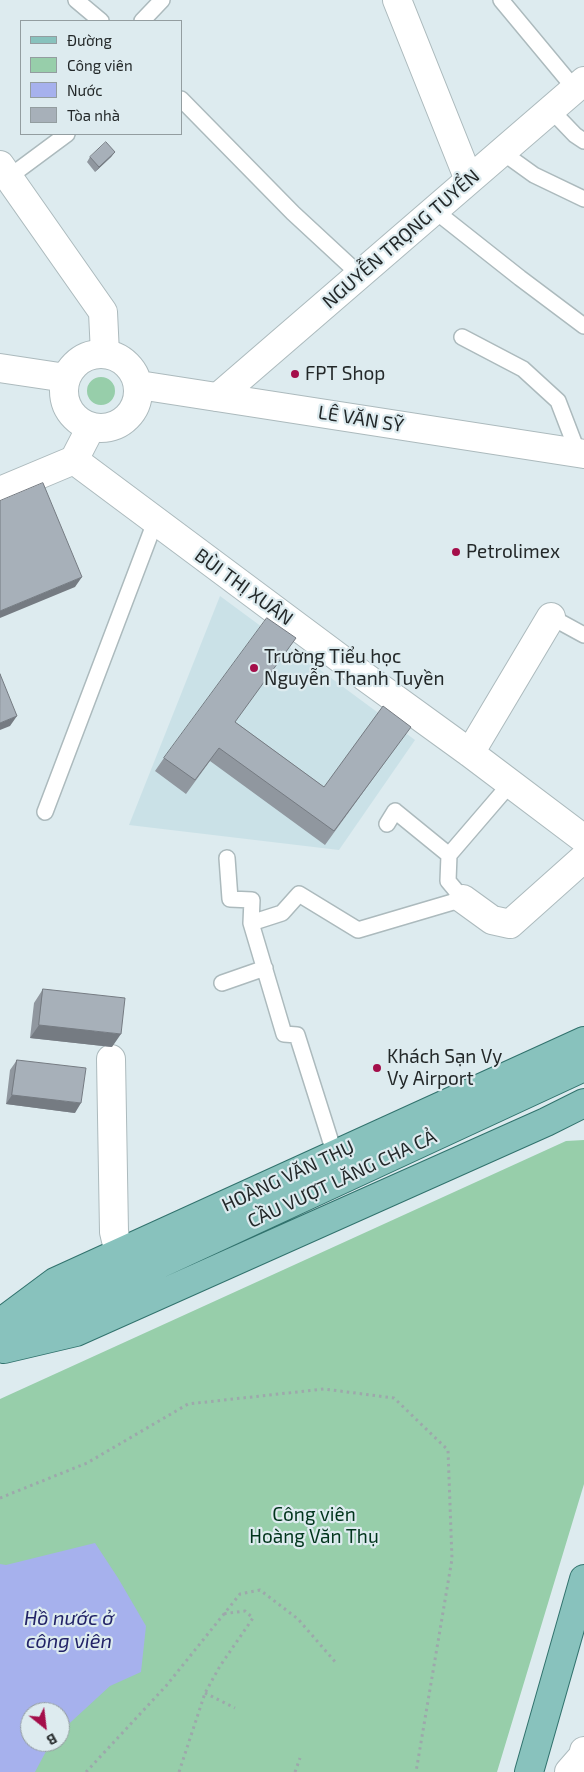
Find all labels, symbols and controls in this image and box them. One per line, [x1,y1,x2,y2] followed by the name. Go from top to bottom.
[20,20,182,135] legend
[67,31,112,49] text: Đường
[67,56,133,74] text: Công viên
[67,81,103,99] text: Nước
[67,106,120,124] text: Tòa nhà
[318,165,484,313] street label: NGUYỄN TRỌNG TUYỂN
[305,363,385,385] place label: FPT Shop
[289,368,301,380] marker: FPT Shop
[317,401,405,437] street label: LÊ VĂN SỸ
[466,541,560,563] place label: Petrolimex
[190,544,298,630] street label: BÙI THỊ XUÂN
[450,546,462,558] marker: Petrolimex
[264,646,444,690] place label: Trường Tiểu học Nguyễn Thanh Tuyền
[248,662,260,674] marker: Trường Tiểu học Nguyễn Thanh Tuyền
[387,1046,502,1090] place label: Khách Sạn Vy Vy Airport
[371,1062,383,1074] marker: Khách Sạn Vy Vy Airport
[244,1125,440,1233] street label: CẦU VƯỢT LĂNG CHA CẢ
[218,1135,358,1217] street label: HOÀNG VĂN THỤ
[249,1504,379,1548] park label: Công viên Hoàng Văn Thụ
[24,1606,114,1653] water label: Hồ nước ở công viên
[20,1702,70,1752] north arrow
[44,1730,60,1749] text: B

